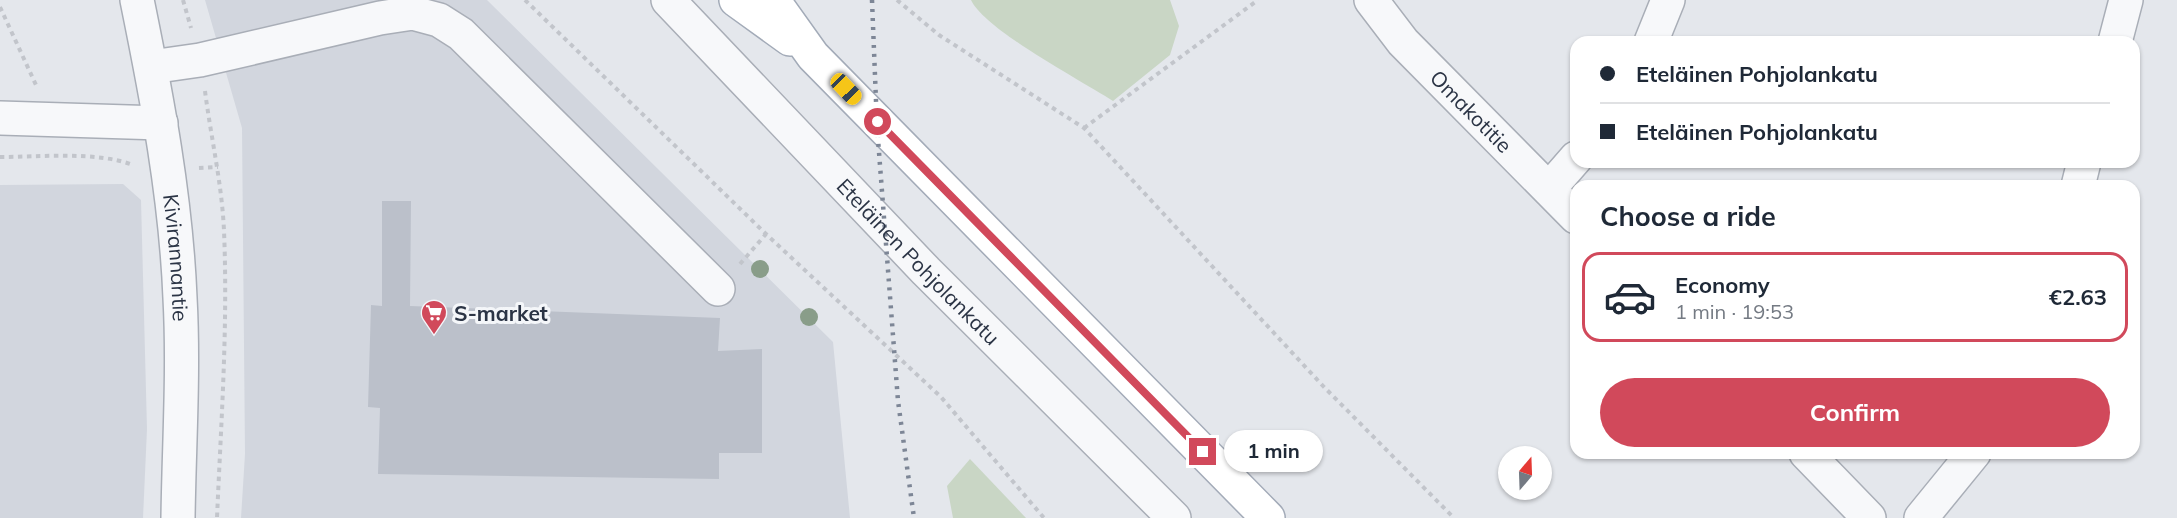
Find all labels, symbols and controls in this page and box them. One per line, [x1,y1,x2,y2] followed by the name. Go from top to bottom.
[1636,60,1878,88] text: Eteläinen Pohjolankatu
[1425,64,1518,158] street label: Omakotitie
[827,70,865,108] car
[864,108,891,135] route start
[1636,118,1878,146] text: Eteläinen Pohjolankatu
[832,173,1005,350] street label: Eteläinen Pohjolankatu
[158,192,194,322] street label: Kivirannantie
[1600,199,1776,233] text: Choose a ride
[1603,270,1657,324] icon: car
[1675,271,1770,299] text: Economy
[2049,283,2107,311] text: €2.63
[419,298,449,336] supermarket icon: S-market
[1675,299,1794,324] text: 1 min · 19:53
[454,300,548,326] place label: S-market
[1600,378,2110,447] button: Confirm
[1224,431,1323,473] callout: 1 min
[1189,438,1216,465] route end
[1247,438,1300,463] text: 1 min
[1498,446,1552,500] north arrow
[1498,446,1552,500] map controls

